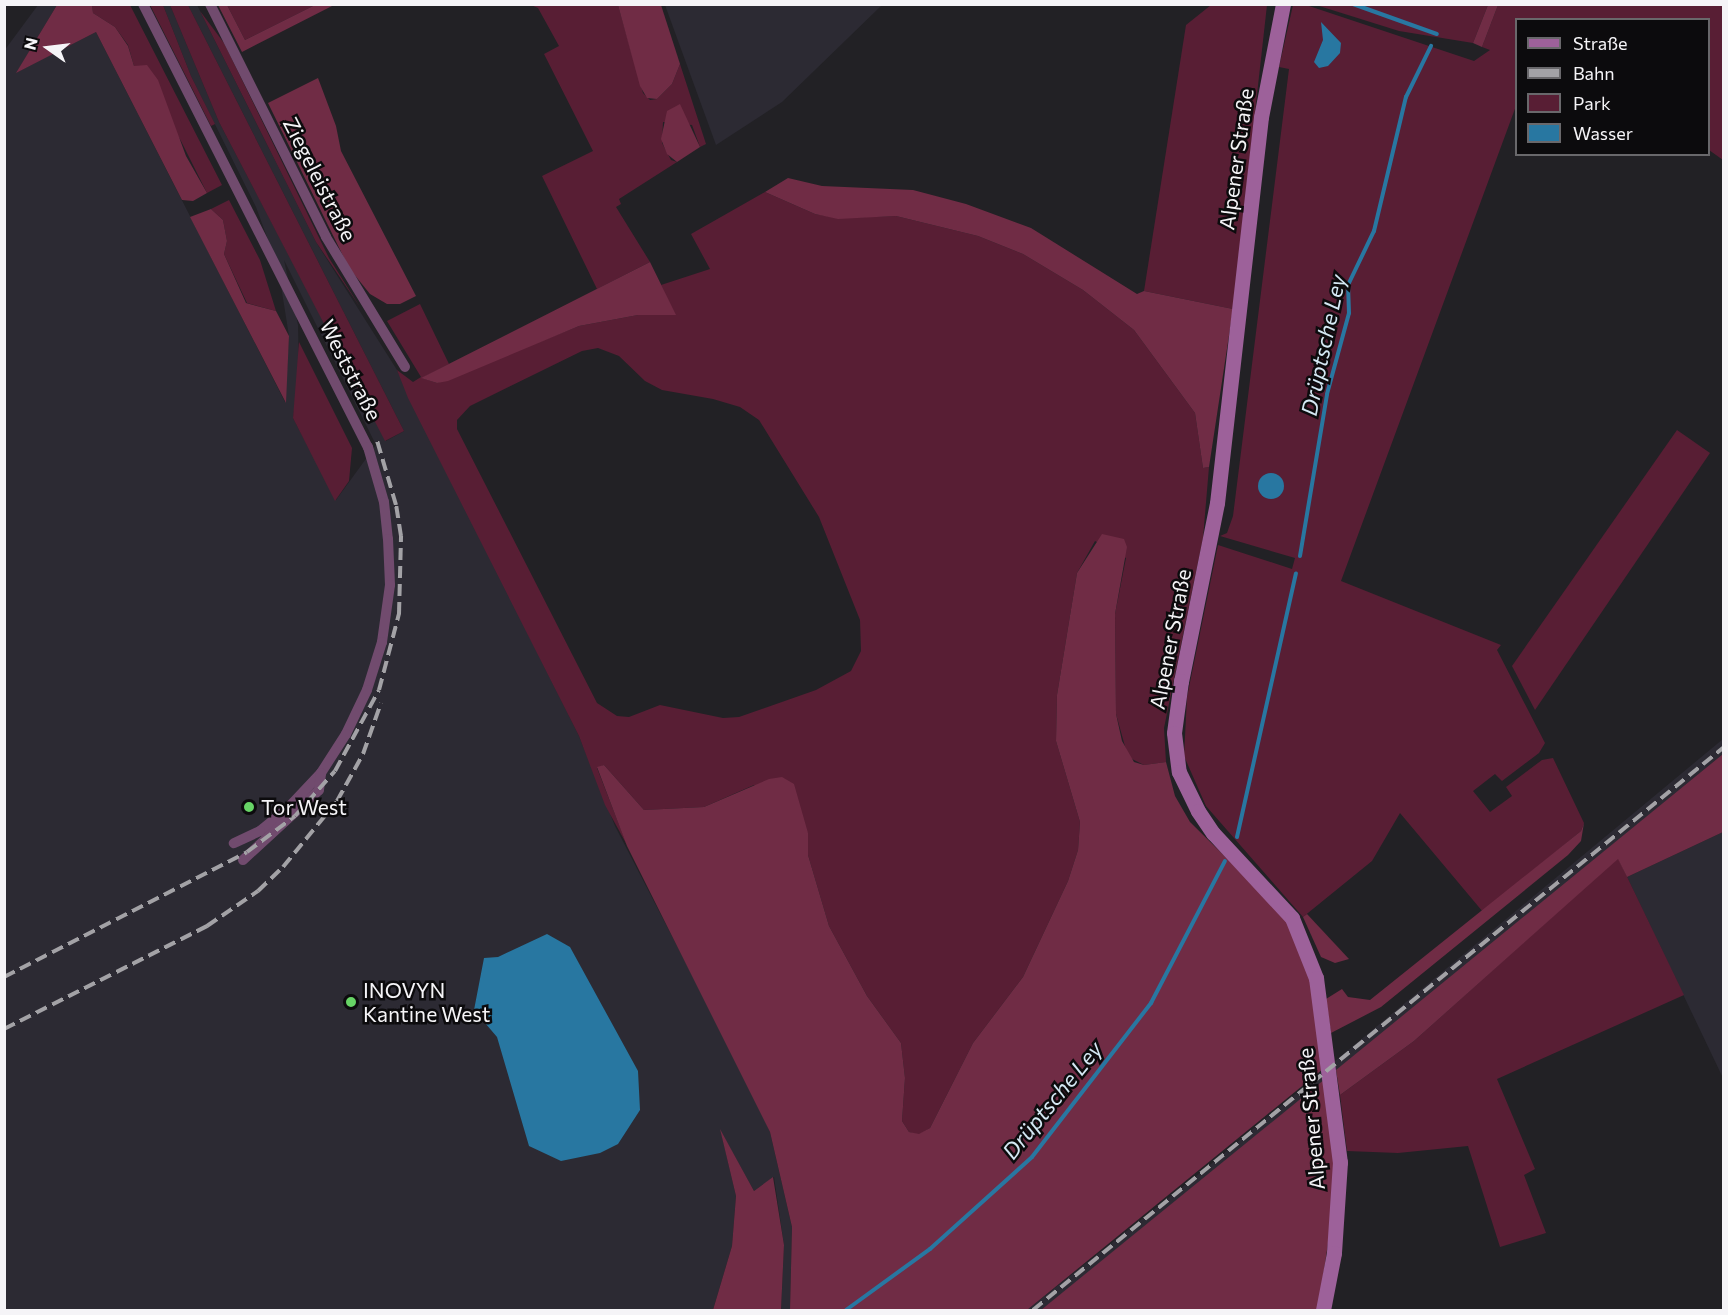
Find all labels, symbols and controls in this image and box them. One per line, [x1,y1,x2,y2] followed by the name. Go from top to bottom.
[18,18,78,78] north arrow
[1515,18,1710,156] legend
[1573,32,1628,54] text: Straße
[19,35,41,52] text: N
[1573,62,1615,84] text: Bahn
[1214,87,1258,231] street label: Alpener Straße
[1573,92,1611,114] text: Park
[278,113,362,245] street label: Ziegeleistraße
[1573,122,1633,144] text: Wasser
[1295,272,1351,418] water label: Drüptsche Ley
[315,315,387,425] street label: Weststraße
[1144,567,1196,711] street label: Alpener Straße
[261,794,347,820] place label: Tor West
[242,800,256,814] marker: Tor West
[363,977,490,1027] place label: INOVYN Kantine West
[344,995,358,1009] marker: INOVYN Kantine West
[997,1036,1107,1164] water label: Drüptsche Ley
[1292,1047,1330,1191] street label: Alpener Straße

